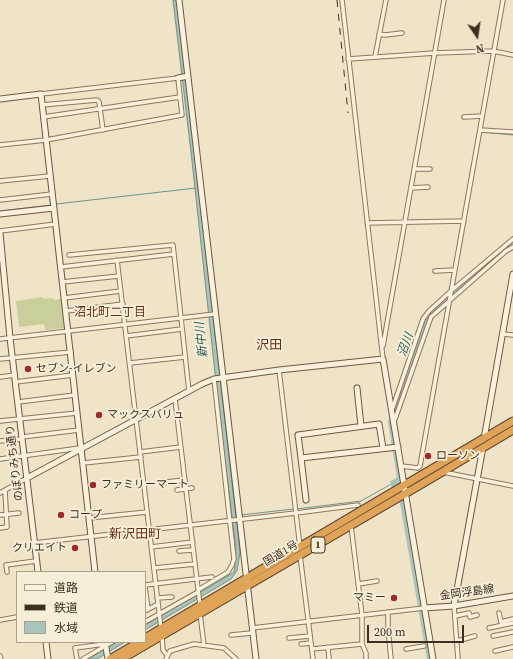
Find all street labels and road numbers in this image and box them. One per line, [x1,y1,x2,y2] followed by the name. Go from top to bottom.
[4,424,26,502] street label: のぼりみち通り
[311,537,325,553] road number: 1
[261,538,301,570] street label: 国道1号
[439,583,495,603] street label: 金岡浮島線

